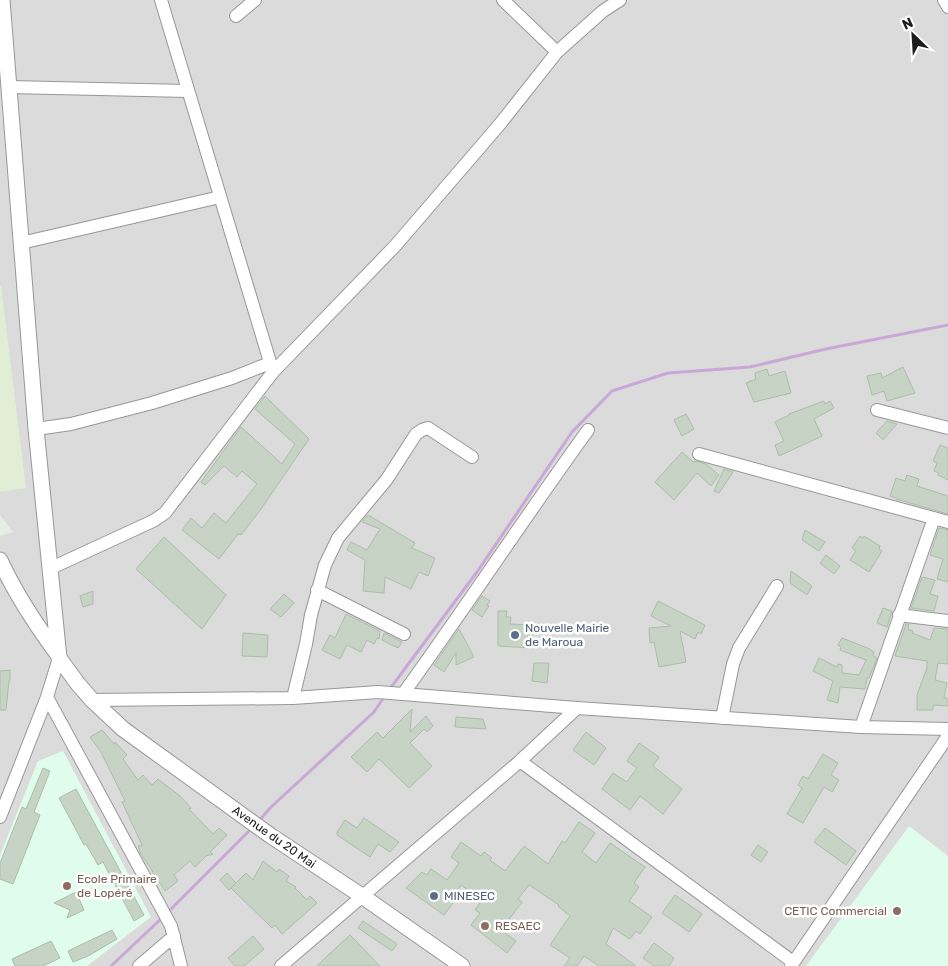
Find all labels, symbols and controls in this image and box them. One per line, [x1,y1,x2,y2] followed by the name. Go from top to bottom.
[888,10,938,60] north arrow
[900,14,916,34] text: N
[525,621,610,649] place label: Nouvelle Mairie de Maroua
[509,629,521,641] marker: Nouvelle Mairie de Maroua
[229,803,319,871] street label: Avenue du 20 Mai
[77,872,157,900] place label: Ecole Primaire de Lopéré
[61,880,73,892] marker: Ecole Primaire de Lopéré
[444,889,495,903] place label: MINESEC
[428,890,440,902] marker: MINESEC
[784,904,887,918] place label: CETIC Commercial
[891,905,903,917] marker: CETIC Commercial
[495,919,541,933] place label: RESAEC
[479,920,491,932] marker: RESAEC

